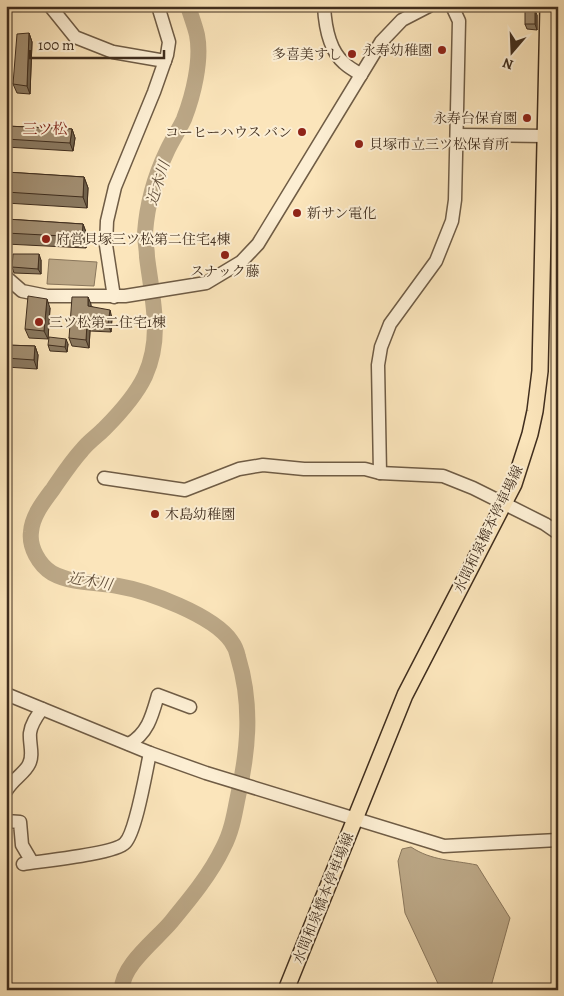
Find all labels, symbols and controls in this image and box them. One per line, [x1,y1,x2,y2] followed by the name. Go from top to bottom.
[30,28,164,60] scale bar
[486,28,536,78] north arrow
[38,35,75,55] text: 100 m
[362,41,432,60] place label: 永寿幼稚園
[436,44,448,56] marker: 永寿幼稚園
[272,45,342,64] place label: 多喜美すし
[346,48,358,60] marker: 多喜美すし
[500,53,516,74] text: N
[433,109,517,128] place label: 永寿台保育園
[521,112,533,124] marker: 永寿台保育園
[22,119,68,139] district label: 三ツ松
[165,123,292,142] place label: コーヒーハウス バン
[296,126,308,138] marker: コーヒーハウス バン
[369,135,509,154] place label: 貝塚市立三ツ松保育所
[353,138,365,150] marker: 貝塚市立三ツ松保育所
[142,157,175,207] water label: 近木川
[307,204,376,223] place label: 新サン電化
[291,207,303,219] marker: 新サン電化
[56,230,230,249] place label: 府営貝塚三ツ松第二住宅4棟
[40,233,52,245] marker: 府営貝塚三ツ松第二住宅4棟
[219,249,231,261] marker: スナック藤
[190,262,260,281] place label: スナック藤
[49,313,166,332] place label: 三ツ松第二住宅1棟
[33,316,45,328] marker: 三ツ松第二住宅1棟
[449,462,528,596] street label: 水間和泉橋本停車場線
[165,505,235,524] place label: 木島幼稚園
[149,508,161,520] marker: 木島幼稚園
[66,567,116,595] water label: 近木川
[288,830,358,967] street label: 水間和泉橋本停車場線

